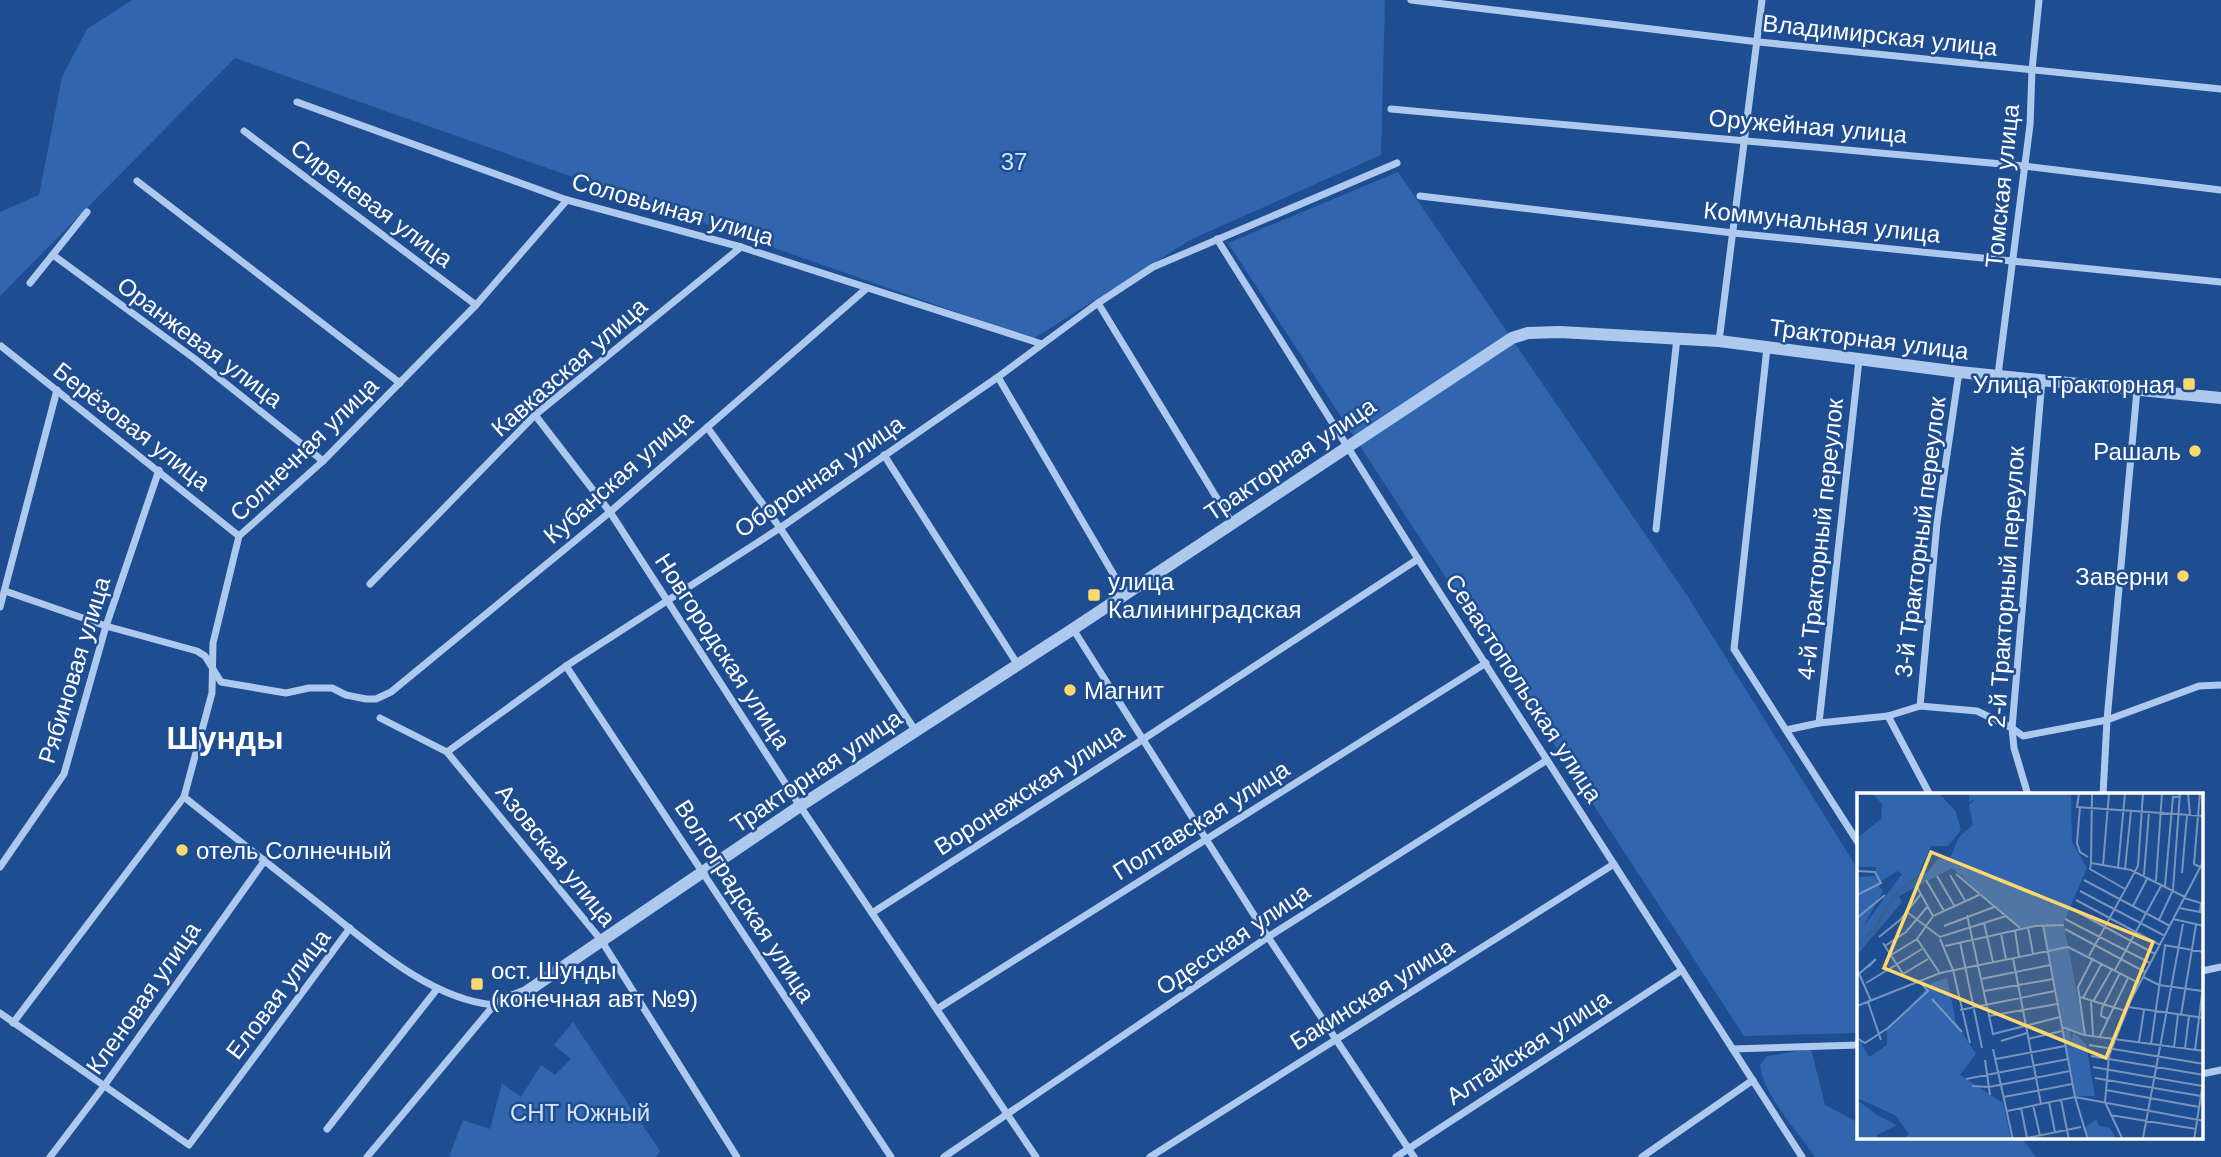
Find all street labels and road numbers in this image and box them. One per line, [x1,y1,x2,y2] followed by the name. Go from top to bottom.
[1761,9,1999,61] street label: Владимирская улица
[1980,102,2024,269] street label: Томская улица
[1708,104,1909,148] street label: Оружейная улица
[286,133,459,273] street label: Сиреневая улица
[569,167,778,251] street label: Соловьиная улица
[1702,196,1942,248] street label: Коммунальная улица
[112,271,288,413] street label: Оранжевая улица
[486,292,653,442] street label: Кавказская улица
[1768,313,1971,365] street label: Тракторная улица
[48,356,216,496] street label: Берёзовая улица
[225,371,384,526] street label: Солнечная улица
[1199,391,1381,526] street label: Тракторная улица
[1889,395,1951,679] street label: 3-й Тракторный переулок
[1792,397,1848,681] street label: 4-й Тракторный переулок
[538,405,698,549] street label: Кубанская улица
[729,409,909,543] street label: Оборонная улица
[1983,445,2029,729] street label: 2-й Тракторный переулок
[650,548,797,754] street label: Новгородская улица
[1440,569,1608,808] street label: Севастопольская улица
[33,573,115,766] street label: Рябиновая улица
[725,703,907,838] street label: Тракторная улица
[929,717,1129,860] street label: Воронежская улица
[1108,755,1295,885] street label: Полтавская улица
[491,779,622,932] street label: Азовская улица
[669,795,821,1008] street label: Волгоградская улица
[1151,877,1315,1000] street label: Одесская улица
[80,916,206,1079] street label: Кленовая улица
[221,923,336,1064] street label: Еловая улица
[1285,932,1460,1055] street label: Бакинская улица
[1441,984,1615,1110] street label: Алтайская улица

